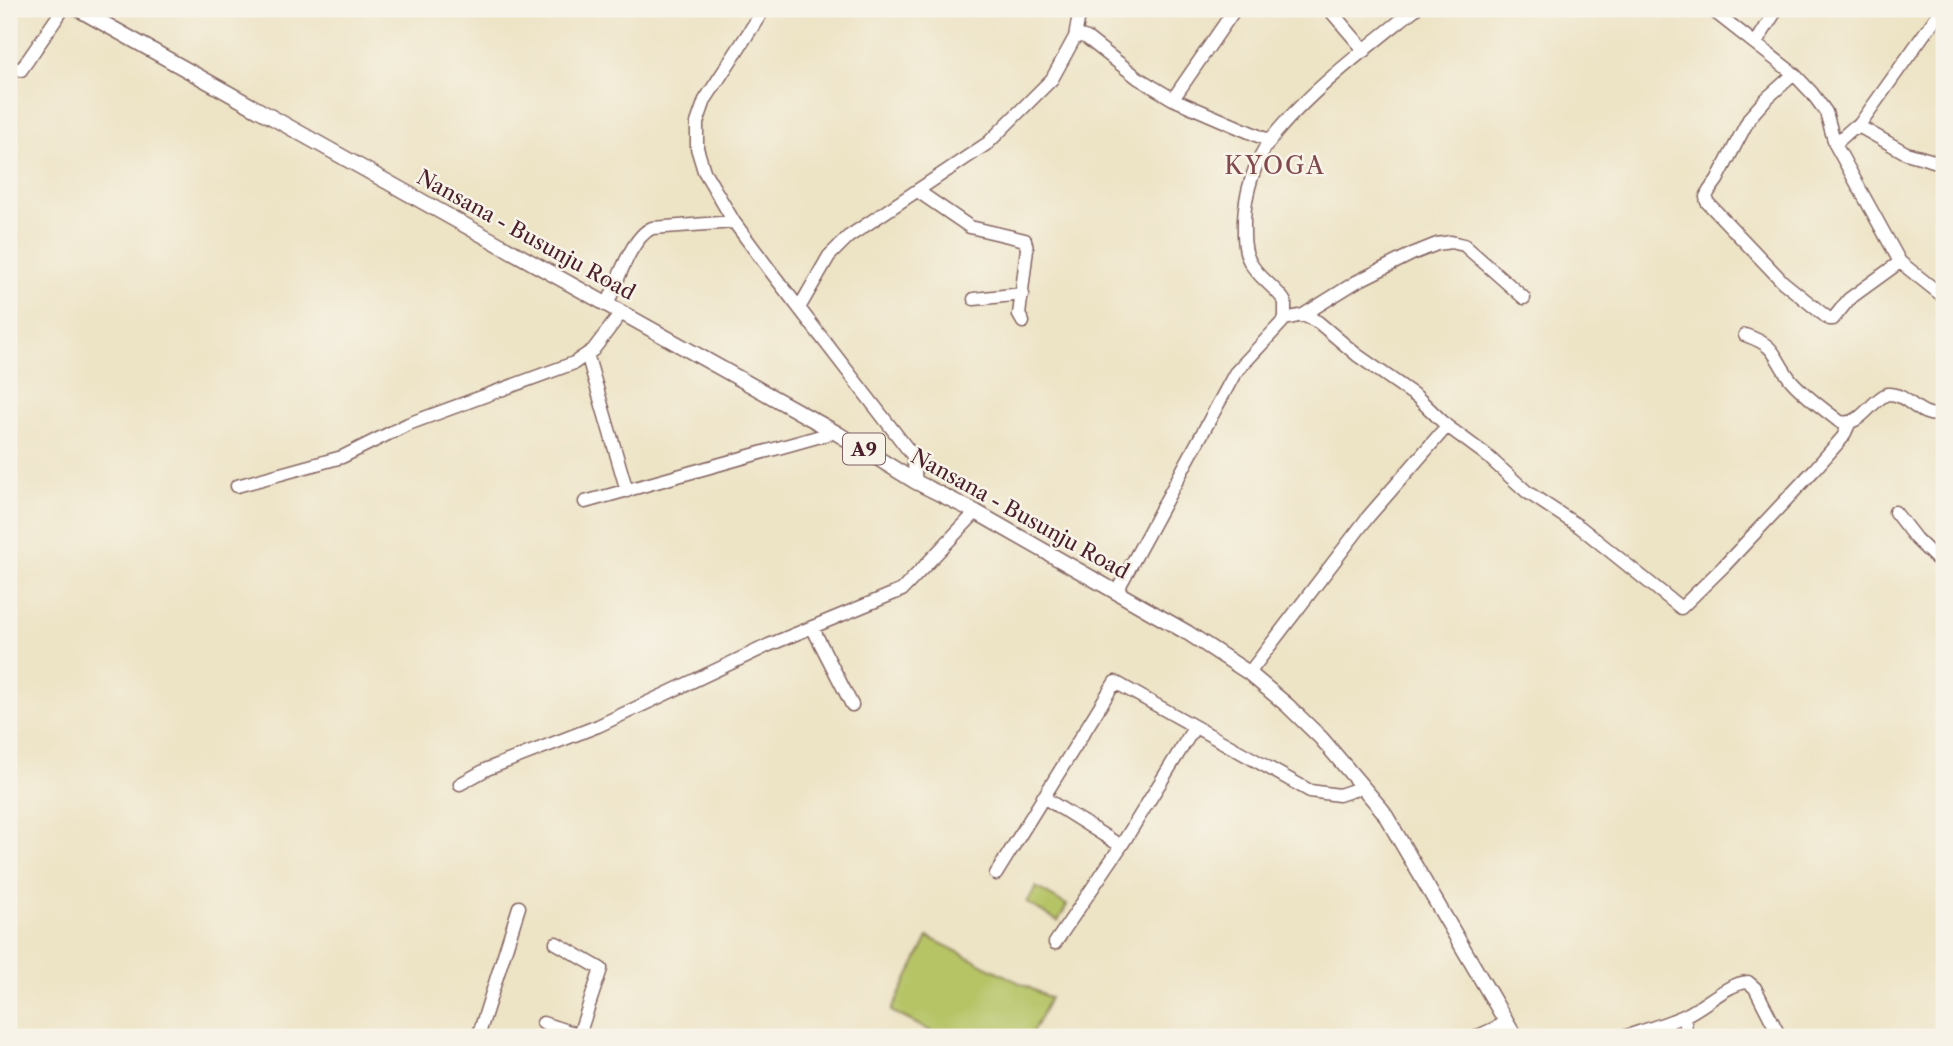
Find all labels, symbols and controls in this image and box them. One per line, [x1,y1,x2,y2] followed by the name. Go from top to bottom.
[1224,151,1326,180] district label: KYOGA
[413,164,640,305] street label: Nansana - Busunju Road
[843,433,885,464] road number: A9
[907,443,1134,584] street label: Nansana - Busunju Road

